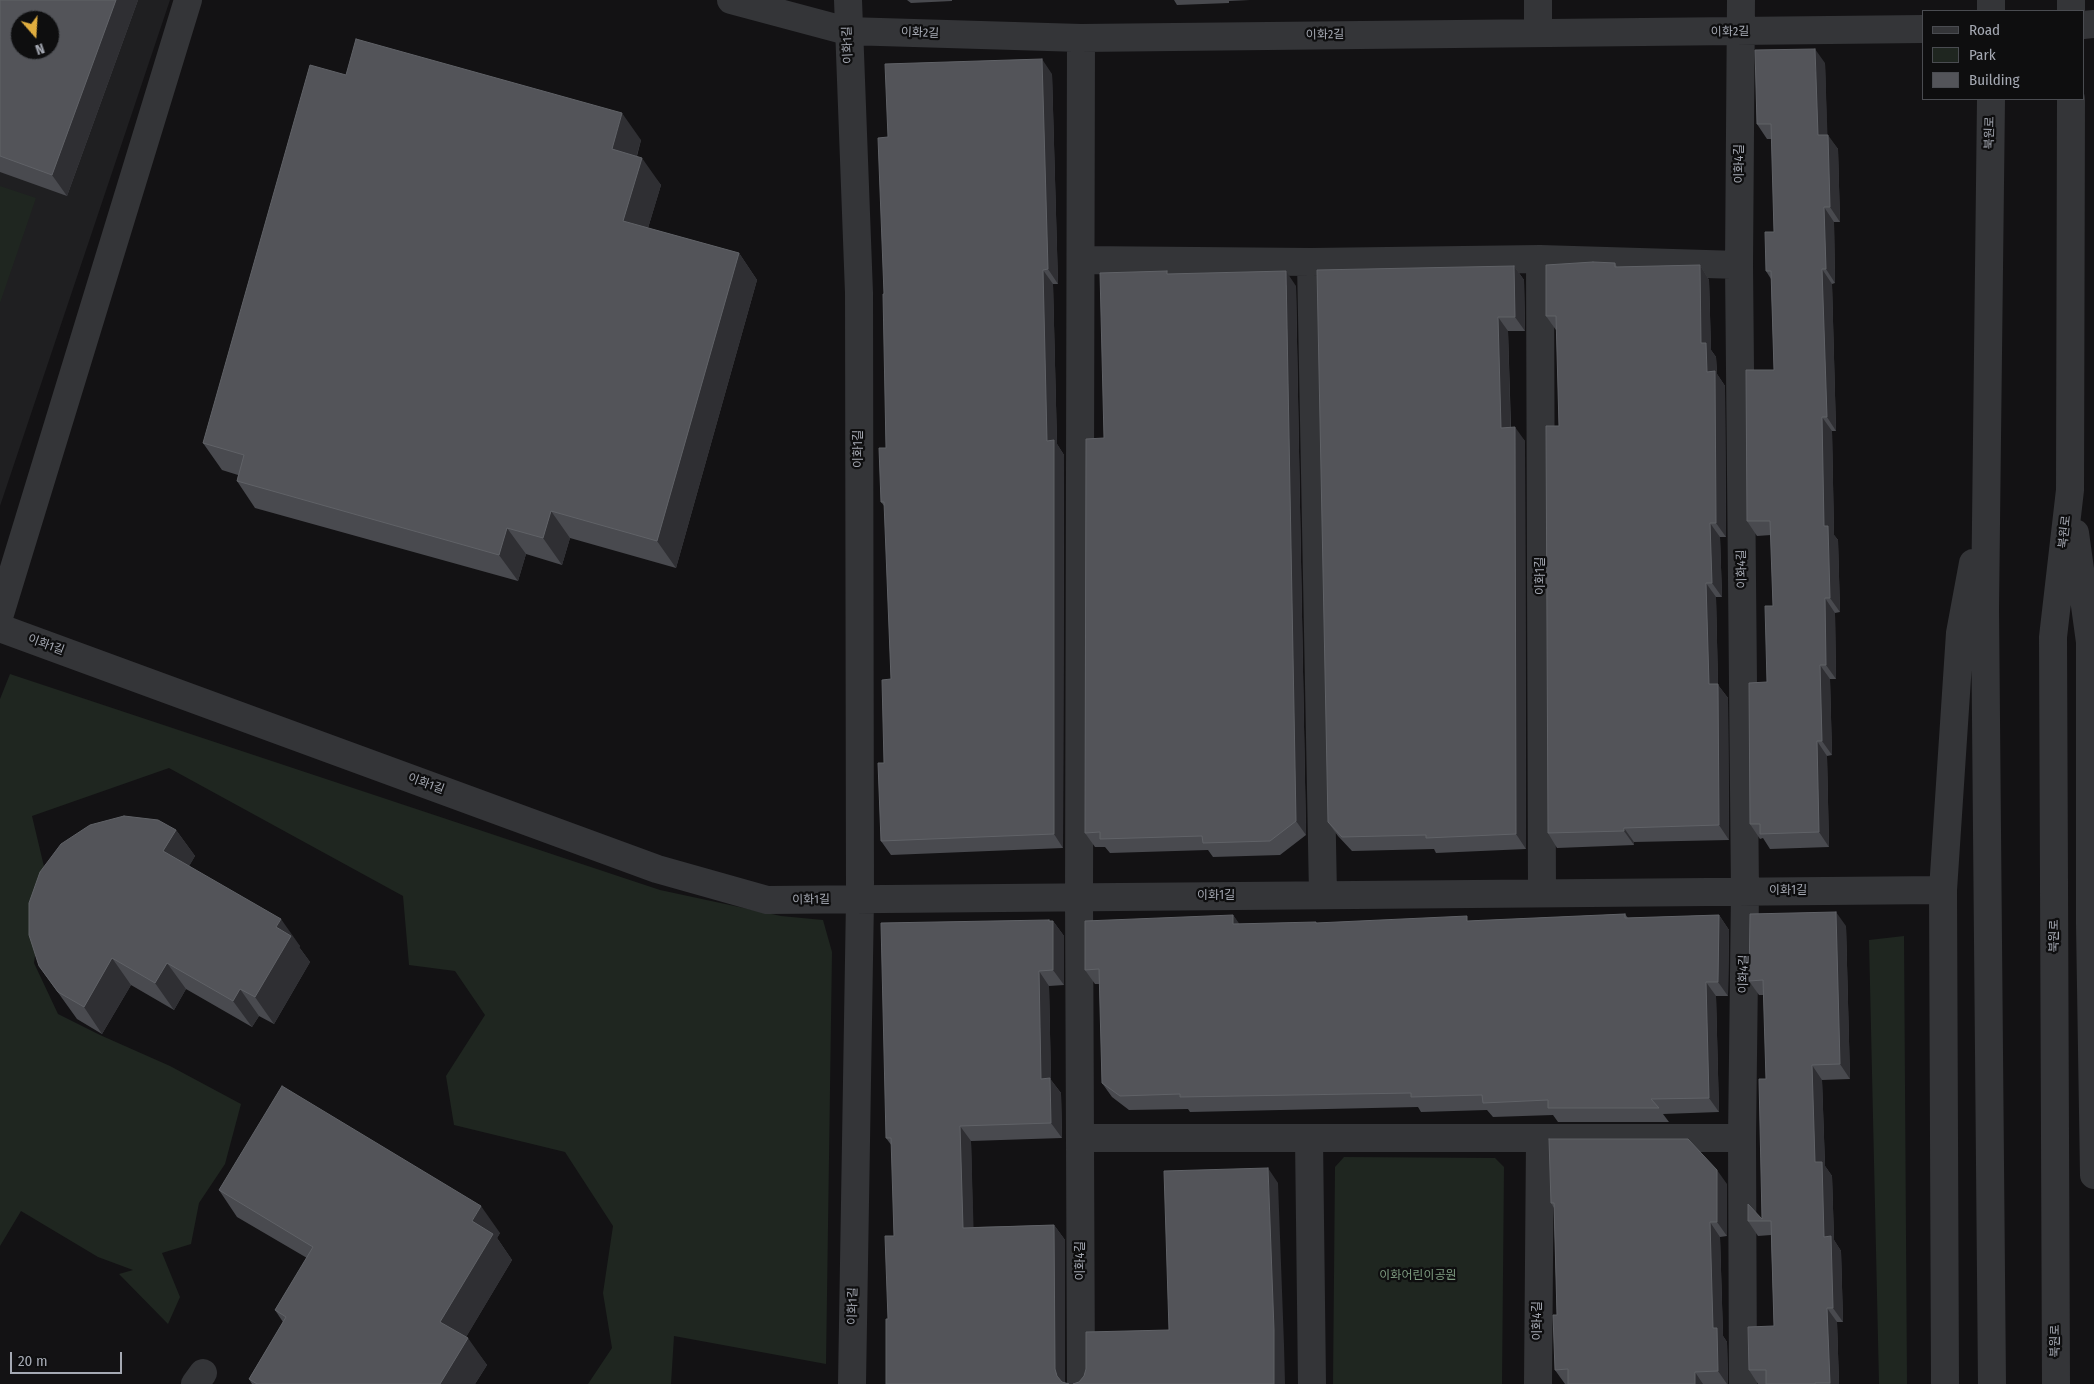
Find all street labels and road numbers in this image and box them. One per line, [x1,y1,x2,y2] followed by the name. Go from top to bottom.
[1711,24,1749,40] street label: 이화2길
[901,25,939,41] street label: 이화2길
[840,26,856,64] street label: 이화1길
[1306,27,1344,43] street label: 이화2길
[1983,116,1997,150] street label: 북원로
[1733,145,1747,183] street label: 이화4길
[852,430,866,468] street label: 이화1길
[2056,515,2074,549] street label: 북원로
[1734,549,1750,589] street label: 이화4길
[1534,557,1548,595] street label: 이화1길
[26,632,66,658] street label: 이화1길
[406,771,446,797] street label: 이화1길
[1769,884,1807,898] street label: 이화1길
[1197,889,1235,903] street label: 이화1길
[792,892,830,908] street label: 이화1길
[2048,919,2062,953] street label: 북원로
[1736,954,1752,994] street label: 이화4길
[1074,1242,1088,1280] street label: 이화4길
[845,1287,861,1325] street label: 이화1길
[1531,1302,1545,1340] street label: 이화4길
[2049,1324,2063,1358] street label: 북원로

